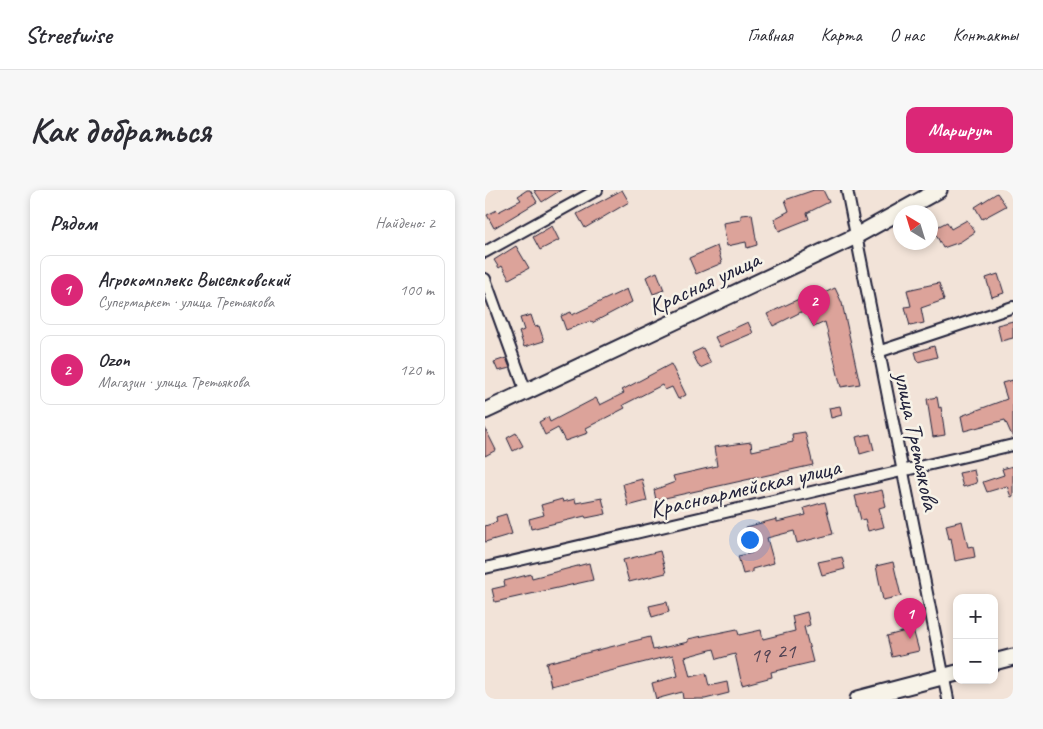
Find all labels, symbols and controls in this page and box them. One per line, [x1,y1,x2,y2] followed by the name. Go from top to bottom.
[25,20,111,50] text: Streetwise
[748,24,793,46] text: Главная
[821,24,862,46] text: Карта
[890,24,925,46] text: О нас
[953,24,1018,46] text: Контакты
[906,107,1013,153] button: Маршрут
[30,108,211,153] text: Как добраться
[893,205,938,250] north arrow
[50,210,97,236] text: Рядом
[375,213,435,233] text: Найдено: 2
[643,243,767,322] street label: Красная улица
[98,268,290,292] text: Агрокомплекс Выселковский
[63,280,71,300] text: 1
[400,280,434,300] text: 100 m
[798,285,830,326] pin: 2
[98,292,274,312] text: Супермаркет · улица Третьякова
[98,348,130,372] text: Ozon
[63,360,71,380] text: 2
[400,360,434,380] text: 120 m
[887,367,947,514] street label: улица Третьякова
[98,372,249,392] text: Магазин · улица Третьякова
[647,451,845,525] street label: Красноармейская улица
[737,527,763,553] your location
[953,594,998,684] map controls
[953,594,998,639] button: +
[894,598,926,639] pin: 1
[777,638,797,664] house number: 21
[953,639,998,684] button: −
[751,642,771,668] house number: 19

